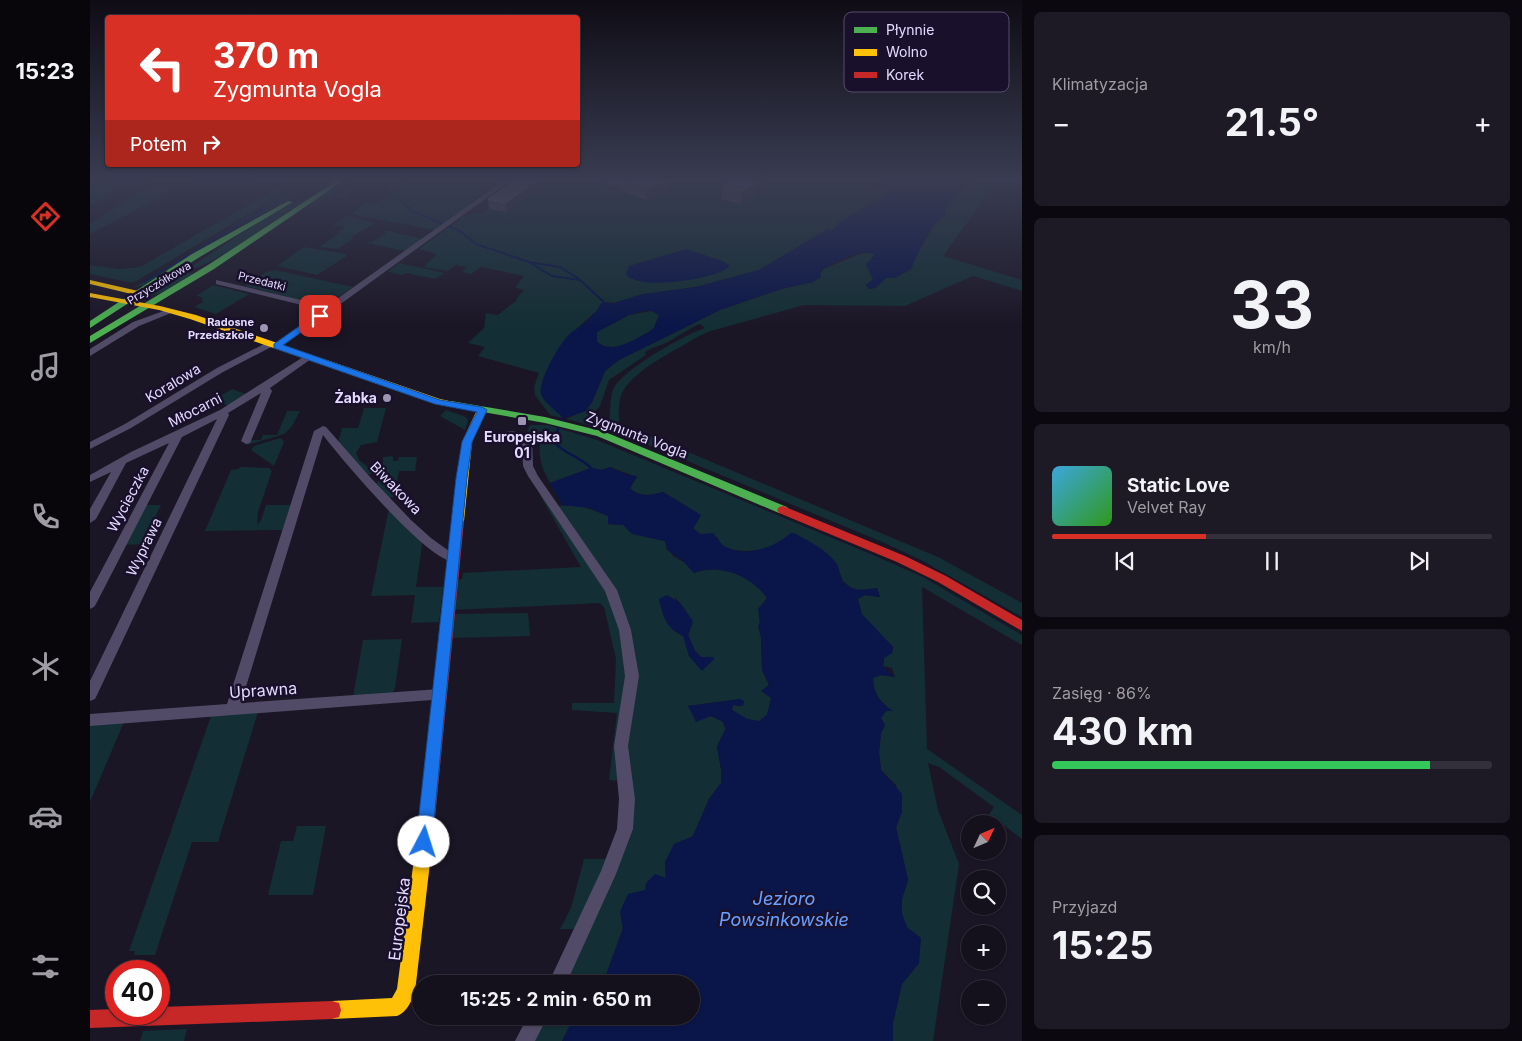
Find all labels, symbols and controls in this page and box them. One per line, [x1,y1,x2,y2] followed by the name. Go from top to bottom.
[844,12,1009,92] legend
[886,21,934,38] text: Płynnie
[213,34,319,76] text: 370 m
[130,35,195,100] icon: left
[886,43,928,60] text: Wolno
[16,58,74,84] text: 15:23
[886,66,924,83] text: Korek
[1052,74,1148,94] text: Klimatyzacja
[213,76,382,102] text: Zygmunta Vogla
[1225,99,1319,145] text: 21.5°
[1052,106,1071,140] text: −
[1473,106,1492,140] text: +
[197,130,225,158] icon: right
[130,133,187,156] text: Potem
[28,199,63,234] icon: directions
[125,258,193,308] street label: Przyczółkowa
[1230,265,1314,344] text: 33
[237,268,287,294] street label: Przedatki
[299,295,341,337] pin
[306,302,334,330] icon: arrive
[188,315,254,342] place label: Radosne Przedszkole
[258,322,270,334] marker: Radosne Przedszkole
[1253,337,1291,357] text: km/h
[28,349,63,384] icon: music
[142,360,203,406] street label: Koralowa
[335,388,377,406] place label: Żabka
[165,389,224,430] street label: Młocarni
[381,392,393,404] marker: Żabka
[584,407,690,462] street label: Zygmunta Vogla
[516,415,528,427] marker: Europejska 01
[484,428,560,461] place label: Europejska 01
[367,458,426,518] street label: Biwakowa
[103,463,152,535] street label: Wycieczka
[1127,474,1230,497] text: Static Love
[1127,497,1206,517] text: Velvet Ray
[28,499,63,534] icon: phone
[122,515,165,579] street label: Wyprawa
[1111,547,1139,575] icon: previous
[1258,547,1286,575] icon: pause
[1405,547,1433,575] icon: next
[28,649,63,684] icon: climate
[228,678,298,702] street label: Uprawna
[1052,683,1152,703] text: Zasięg · 86%
[1052,708,1194,754] text: 430 km
[28,799,63,834] icon: car
[397,815,449,867] position arrow
[961,815,1006,860] north arrow
[961,815,1006,1025] map controls
[961,870,1006,915] button: search
[384,876,414,962] street label: Europejska
[719,888,849,930] water label: Jezioro Powsinkowskie
[1052,897,1117,917] text: Przyjazd
[1052,922,1154,968] text: 15:25
[961,925,1006,970] button: +
[28,949,63,984] icon: filters
[105,960,170,1025] speed limit sign: 40
[961,980,1006,1025] button: −
[460,988,652,1011] text: 15:25 · 2 min · 650 m

